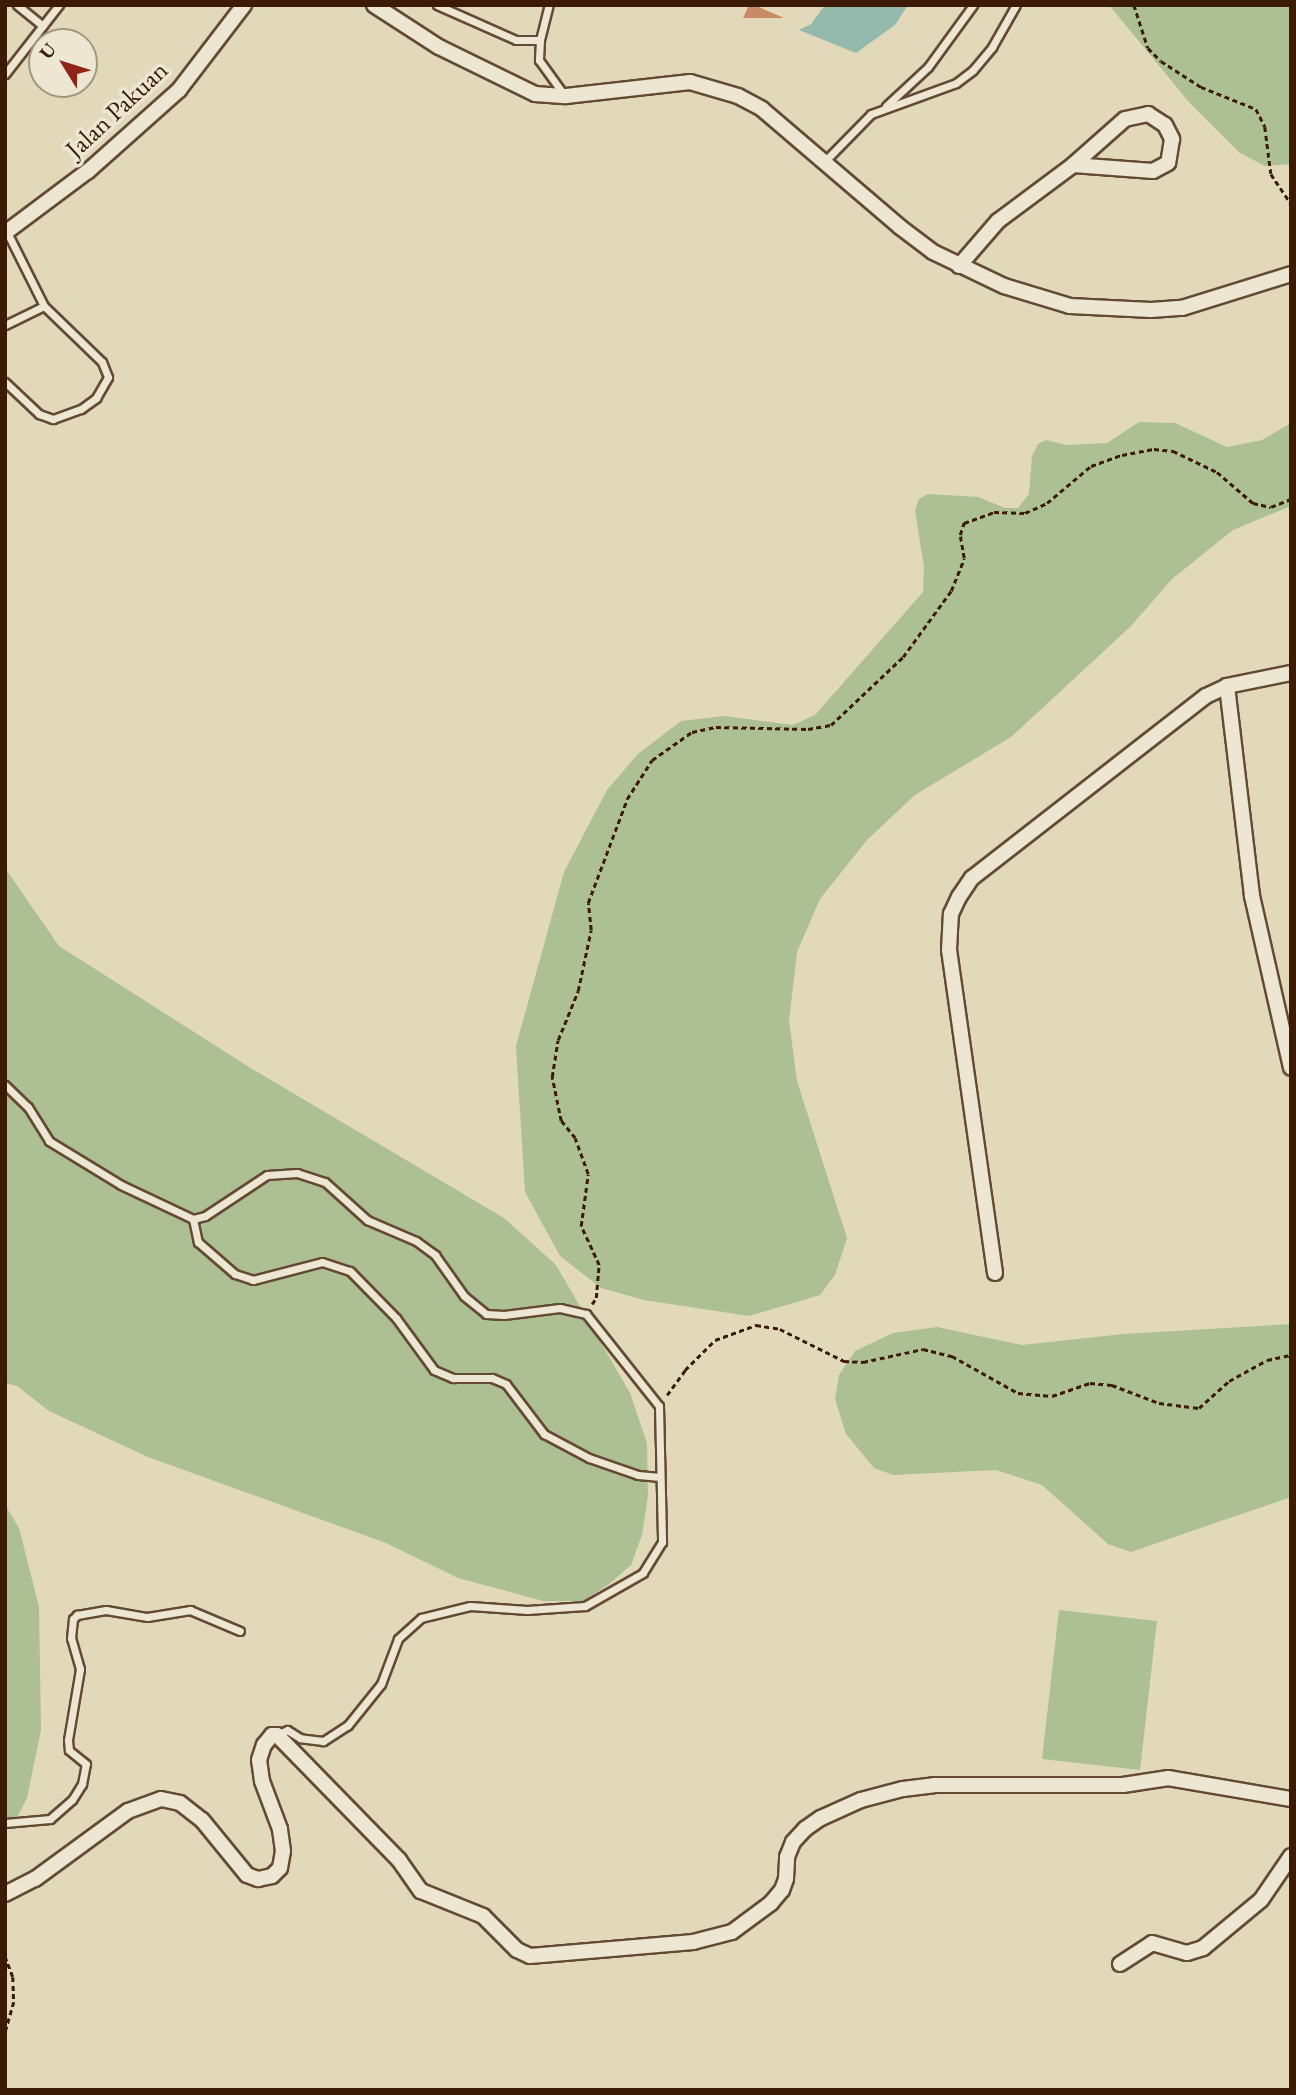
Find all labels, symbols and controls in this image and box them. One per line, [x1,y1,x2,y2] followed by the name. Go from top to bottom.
[28,28,98,98] north arrow
[33,38,62,64] text: U
[59,55,175,165] street label: Jalan Pakuan

